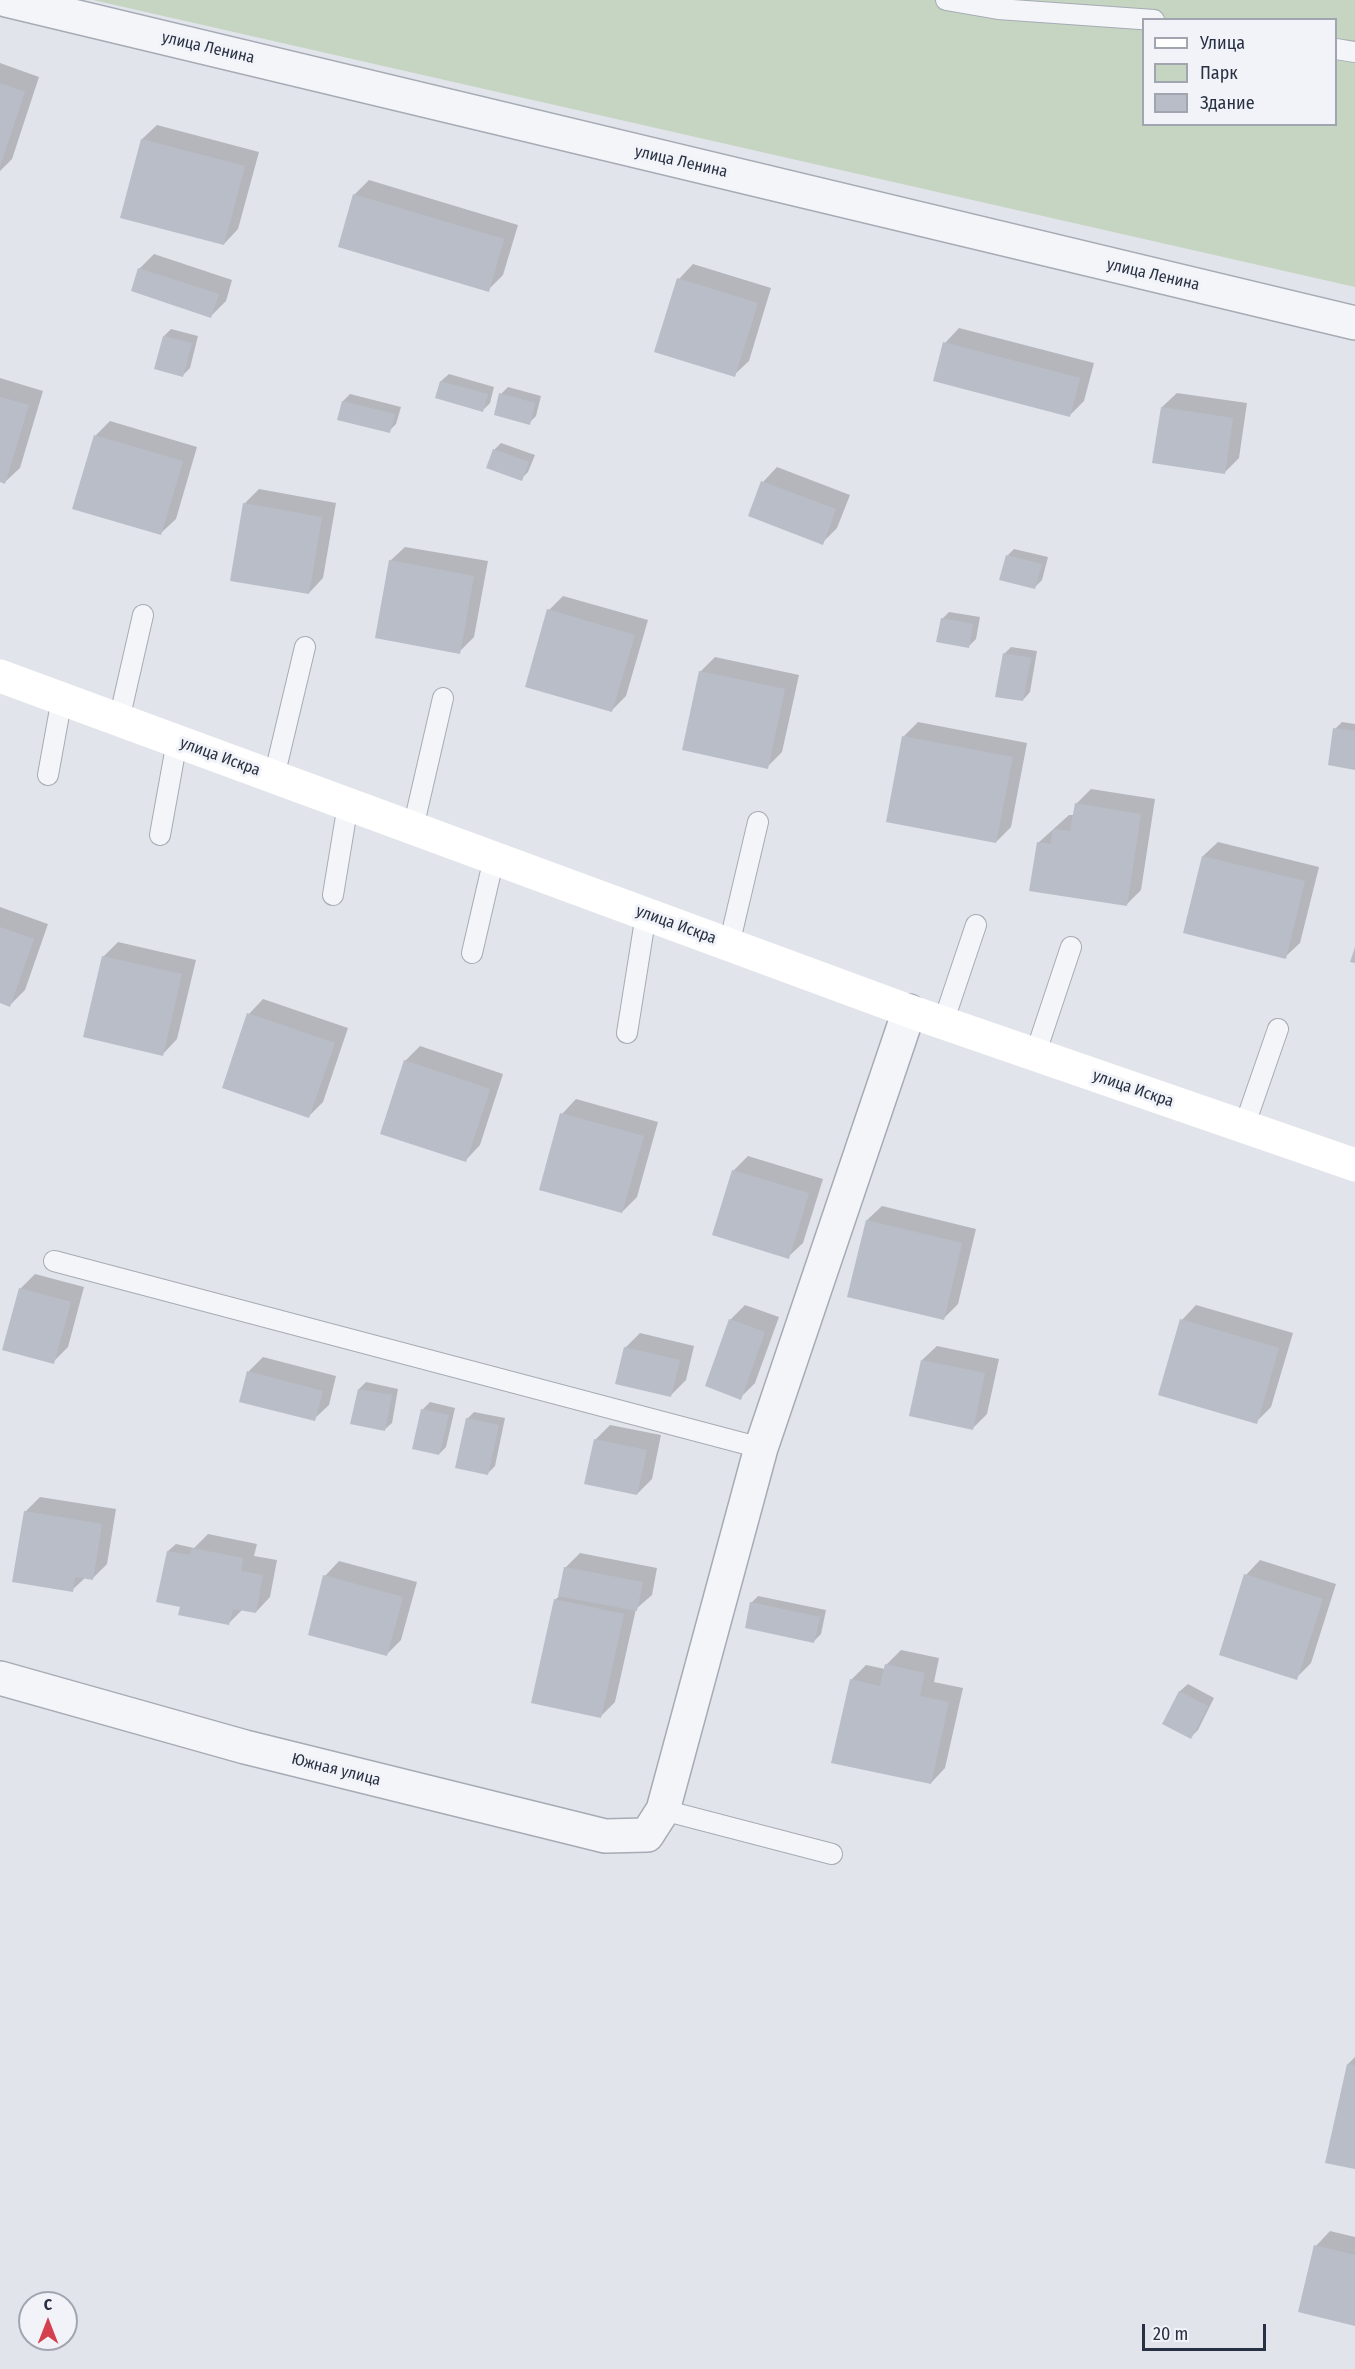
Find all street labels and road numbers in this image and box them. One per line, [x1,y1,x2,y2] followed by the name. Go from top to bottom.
[160,28,256,68] street label: улица Ленина
[633,142,729,182] street label: улица Ленина
[1105,255,1201,295] street label: улица Ленина
[177,734,263,780] street label: улица Искра
[633,902,719,948] street label: улица Искра
[1090,1066,1176,1112] street label: улица Искра
[289,1750,383,1790] street label: Южная улица

